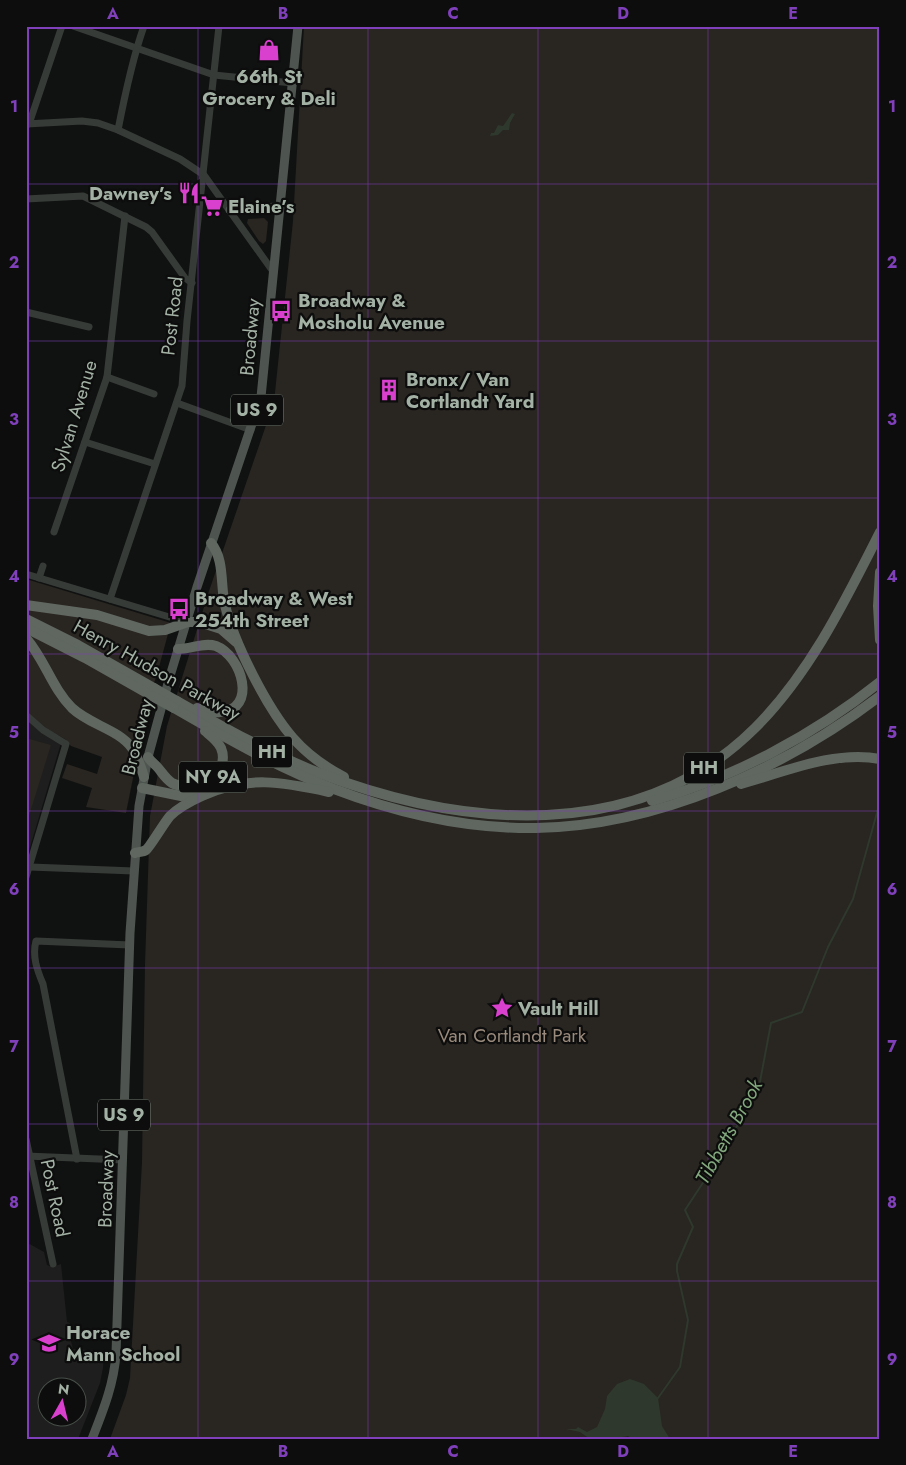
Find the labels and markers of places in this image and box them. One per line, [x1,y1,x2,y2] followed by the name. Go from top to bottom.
[256,37,282,63] shop icon: 66th St Grocery & Deli
[202,63,336,112] place label: 66th St Grocery & Deli
[89,180,172,207] place label: Dawney’s
[176,180,202,206] restaurant icon: Dawney’s
[199,193,225,219] supermarket icon: Elaine’s
[228,193,295,220] place label: Elaine’s
[298,287,445,336] place label: Broadway & Mosholu Avenue
[268,298,294,324] bus stop icon: Broadway & Mosholu Avenue
[406,366,535,415] place label: Bronx/ Van Cortlandt Yard
[376,377,402,403] building icon: Bronx/ Van Cortlandt Yard
[195,585,353,634] place label: Broadway & West 254th Street
[166,596,192,622] bus stop icon: Broadway & West 254th Street
[489,995,515,1021] place icon: Vault Hill
[517,995,599,1022] place label: Vault Hill
[66,1319,180,1368] place label: Horace Mann School
[36,1330,62,1356] school or university icon: Horace Mann School

